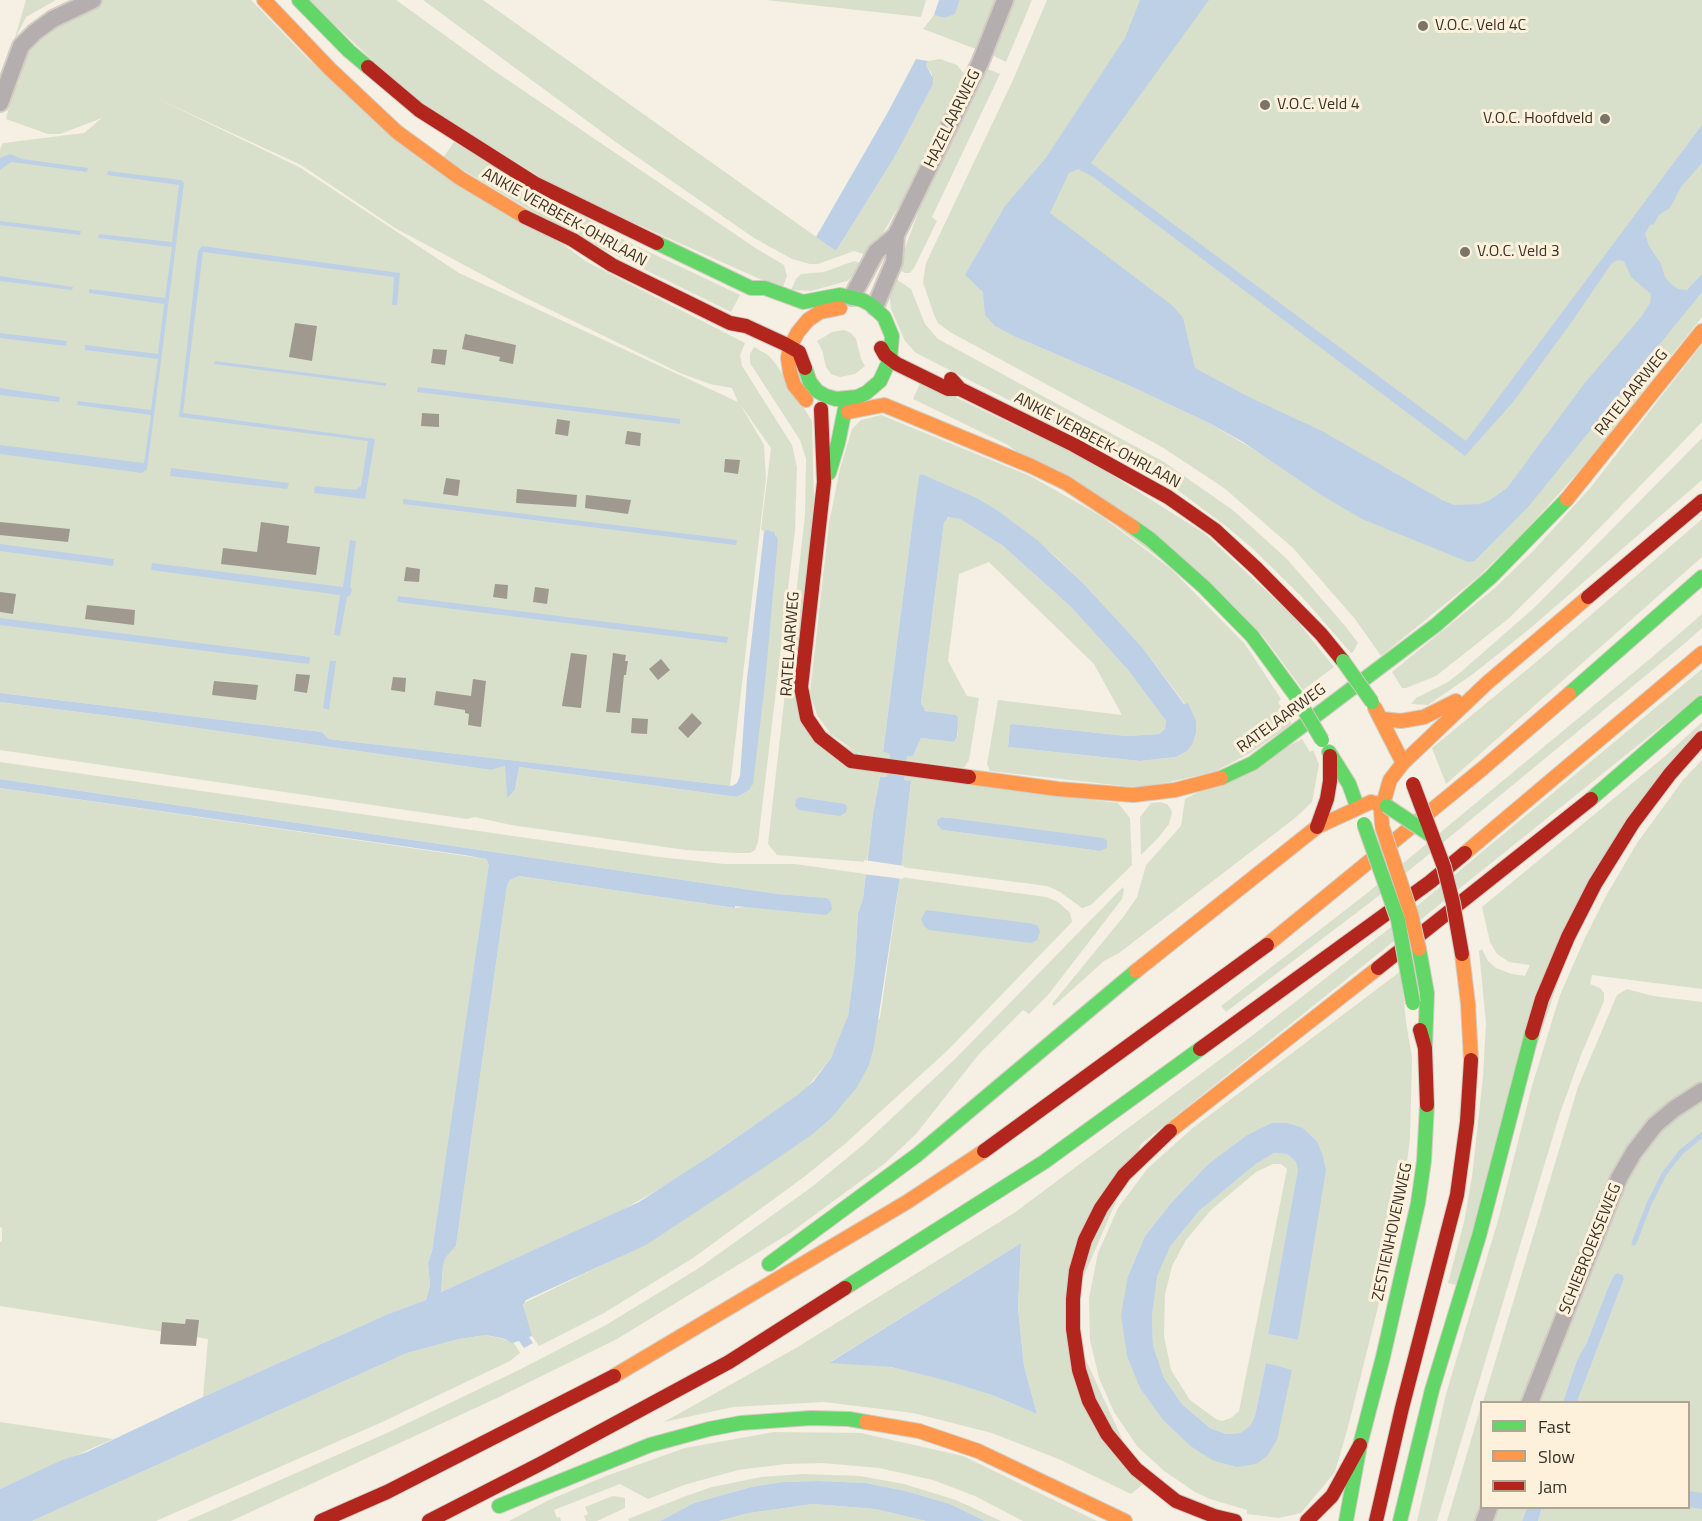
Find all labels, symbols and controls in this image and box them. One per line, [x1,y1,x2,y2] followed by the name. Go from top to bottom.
[1435,16,1526,36] place label: V.O.C. Veld 4C
[1416,19,1430,33] marker: V.O.C. Veld 4C
[921,67,985,171] street label: HAZELAARWEG
[1277,95,1360,115] place label: V.O.C. Veld 4
[1258,98,1272,112] marker: V.O.C. Veld 4
[1483,109,1593,129] place label: V.O.C. Hoofdveld
[1598,112,1612,126] marker: V.O.C. Hoofdveld
[478,165,650,271] street label: ANKIE VERBEEK-OHRLAAN
[1477,242,1560,262] place label: V.O.C. Veld 3
[1458,245,1472,259] marker: V.O.C. Veld 3
[1591,346,1673,440] street label: RATELAARWEG
[1011,389,1183,493] street label: ANKIE VERBEEK-OHRLAAN
[778,591,804,697] street label: RATELAARWEG
[1234,680,1330,758] street label: RATELAARWEG
[1369,1161,1417,1303] street label: ZESTIENHOVENWEG
[1556,1181,1626,1317] street label: SCHIEBROEKSEWEG
[1480,1401,1690,1509] legend
[1538,1413,1571,1440] text: Fast
[1538,1443,1575,1470] text: Slow
[1538,1473,1567,1500] text: Jam

